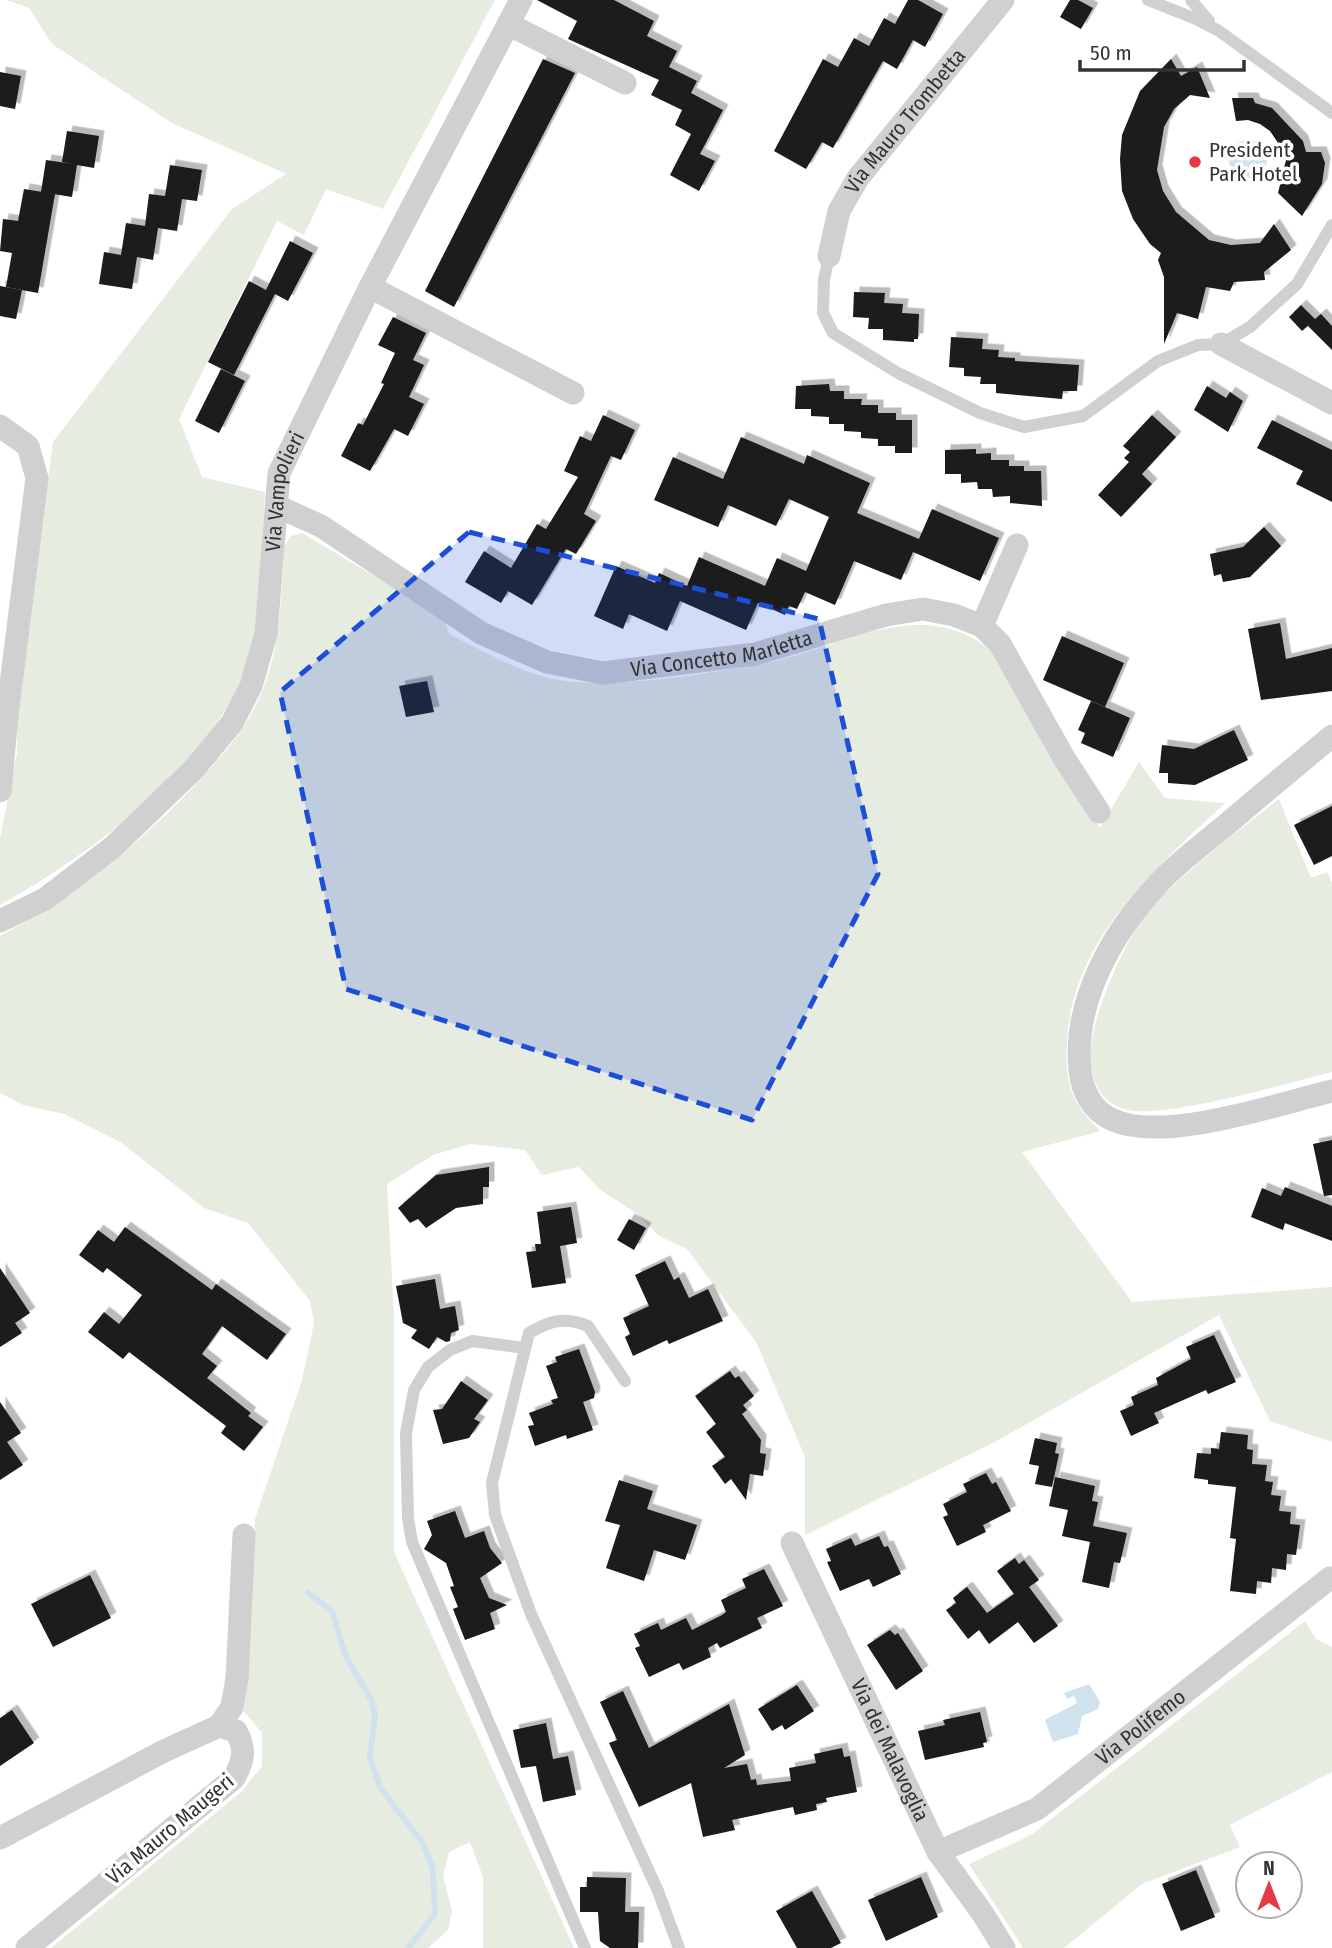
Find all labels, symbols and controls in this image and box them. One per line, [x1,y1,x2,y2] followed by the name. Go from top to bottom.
[1080,28,1244,72] scale bar
[1090,40,1132,66] text: 50 m
[839,43,971,198] street label: Via Mauro Trombetta
[1209,137,1298,187] place label: President Park Hotel
[1187,154,1203,170] marker: President Park Hotel
[260,427,310,553] street label: Via Vampolieri
[629,625,815,682] street label: Via Concetto Marletta
[845,1674,935,1826] street label: Via dei Malavoglia
[1091,1684,1191,1771] street label: Via Polifemo
[101,1768,239,1890] street label: Via Mauro Maugeri
[1234,1850,1304,1920] north arrow
[1263,1857,1275,1880] text: N

